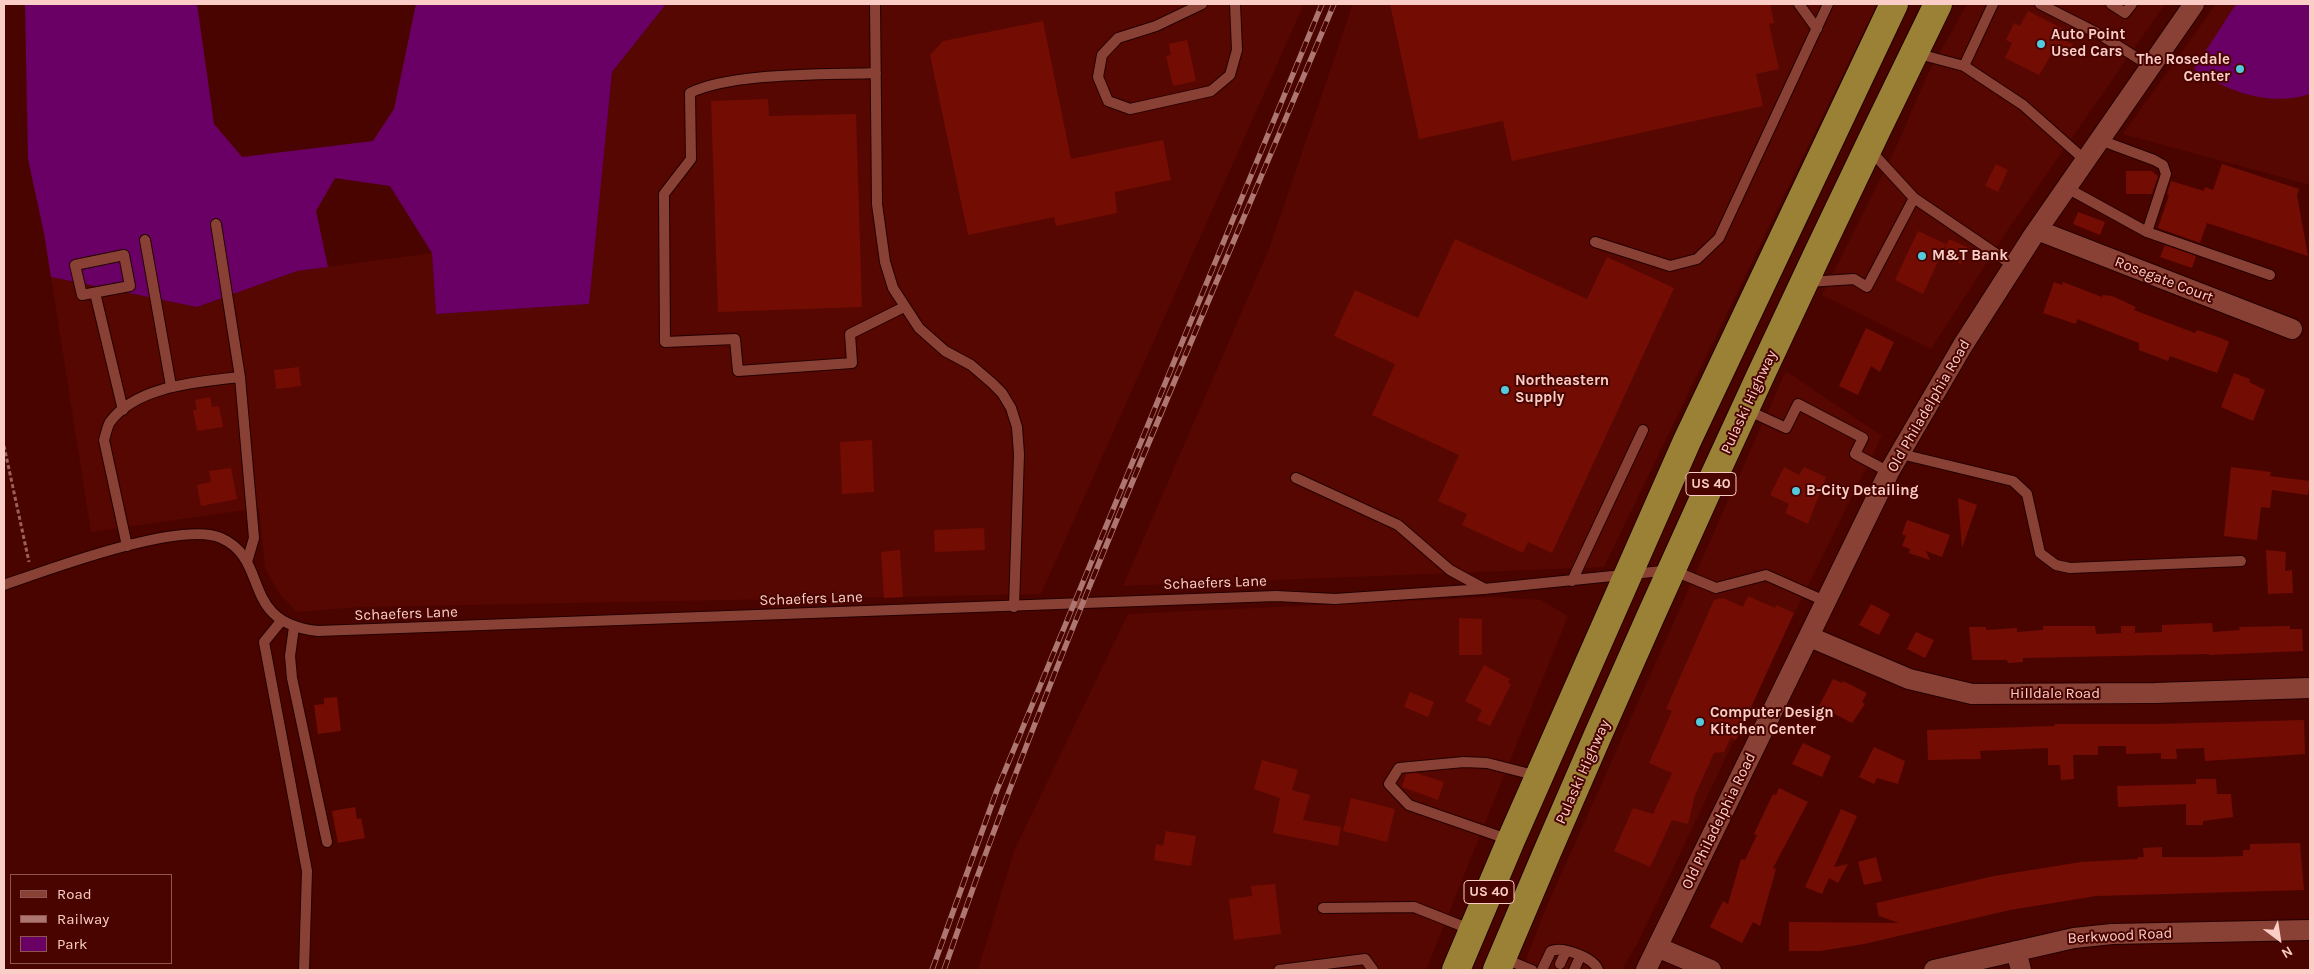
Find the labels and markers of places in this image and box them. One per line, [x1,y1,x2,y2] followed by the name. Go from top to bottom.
[2051,26,2125,61] place label: Auto Point Used Cars
[2035,38,2047,50] marker: Auto Point Used Cars
[2136,51,2230,86] place label: The Rosedale Center
[2234,63,2246,75] marker: The Rosedale Center
[1932,247,2008,265] place label: M&T Bank
[1916,250,1928,262] marker: M&T Bank
[1515,372,1609,407] place label: Northeastern Supply
[1499,384,1511,396] marker: Northeastern Supply
[1806,482,1918,500] place label: B-City Detailing
[1790,485,1802,497] marker: B-City Detailing
[1710,704,1833,739] place label: Computer Design Kitchen Center
[1694,716,1706,728] marker: Computer Design Kitchen Center

